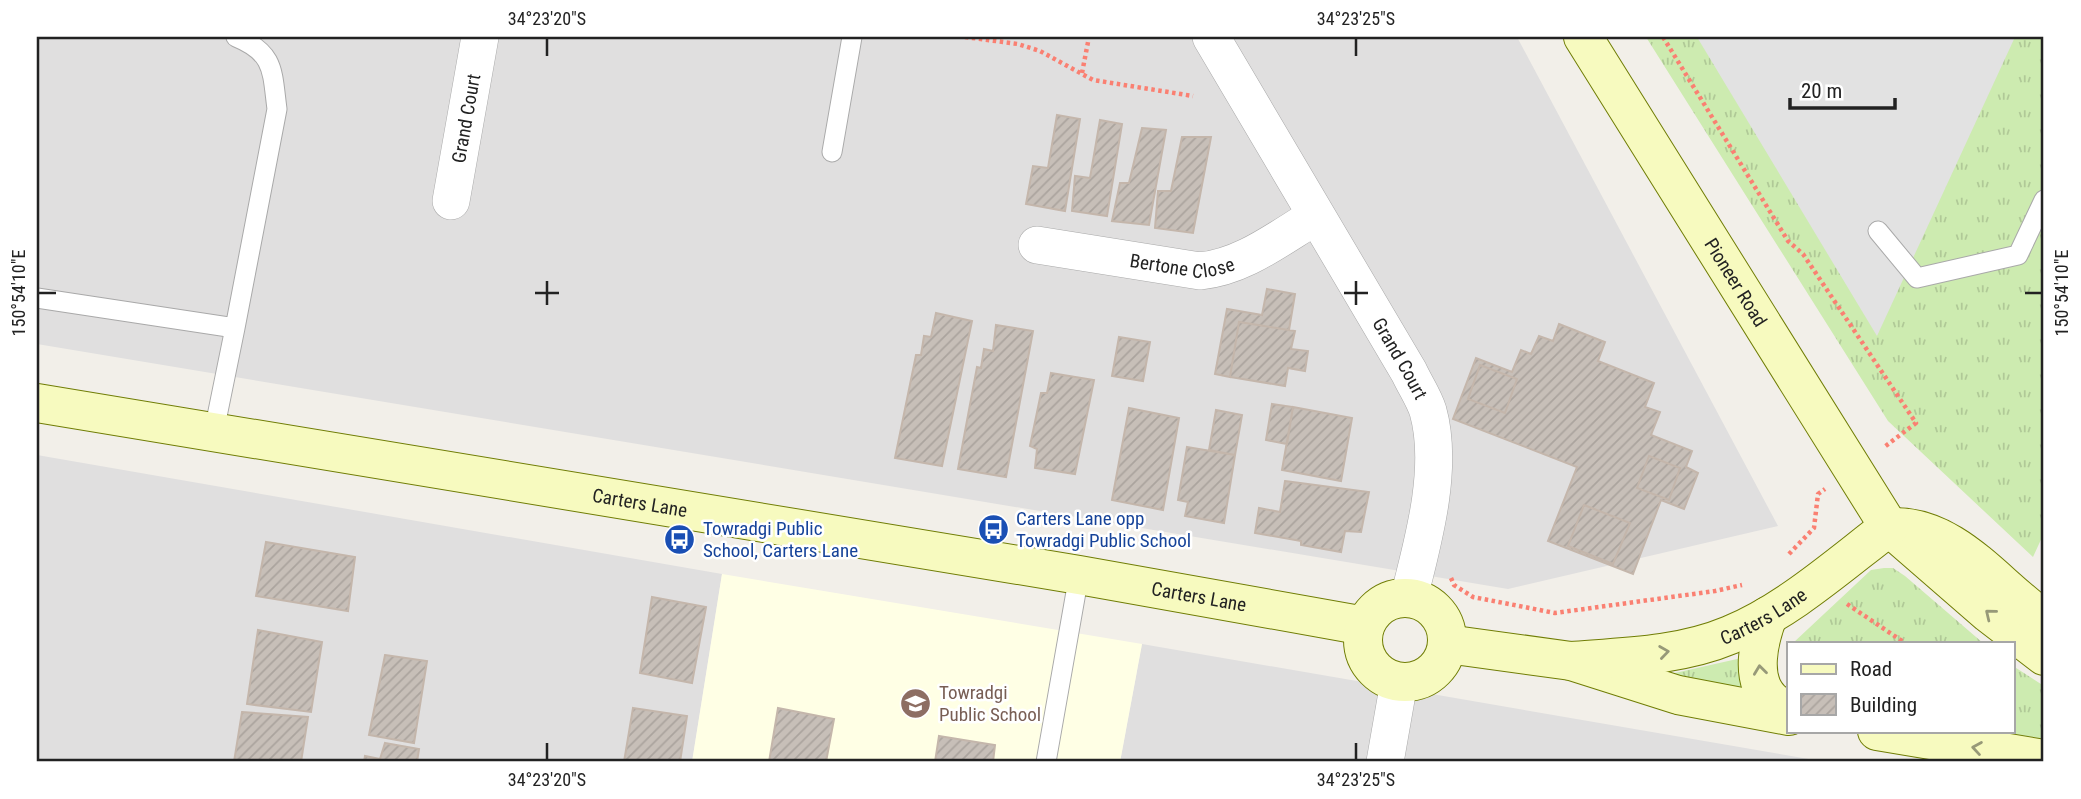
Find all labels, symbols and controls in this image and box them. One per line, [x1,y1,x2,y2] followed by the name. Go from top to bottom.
[508,8,586,29] text: 34°23'20"S
[1317,8,1395,29] text: 34°23'25"S
[1790,66,1896,110] scale bar
[447,72,485,165] street label: Grand Court
[1801,79,1842,103] text: 20 m
[1699,234,1772,331] street label: Pioneer Road
[1128,249,1238,283] street label: Bertone Close
[8,250,29,336] text: 150°54'10"E
[2051,250,2072,336] text: 150°54'10"E
[1368,314,1432,403] street label: Grand Court
[591,484,689,522] street label: Carters Lane
[1016,507,1191,552] place label: Carters Lane opp Towradgi Public School
[976,512,1010,546] bus stop icon: Carters Lane opp Towradgi Public School
[703,517,858,562] place label: Towradgi Public School, Carters Lane
[663,522,697,556] bus stop icon: Towradgi Public School, Carters Lane
[1150,577,1248,617] street label: Carters Lane
[1717,583,1811,650] street label: Carters Lane
[1986,610,1998,623] one-way arrow
[1787,642,2014,732] legend
[1658,645,1669,660] one-way arrow
[1850,657,1892,681] text: Road
[1752,664,1767,676] one-way arrow
[939,681,1041,726] place label: Towradgi Public School
[899,686,933,720] school or university icon: Towradgi Public School
[1850,693,1917,717] text: Building
[1971,741,1983,756] one-way arrow
[508,769,586,790] text: 34°23'20"S
[1317,769,1395,790] text: 34°23'25"S

